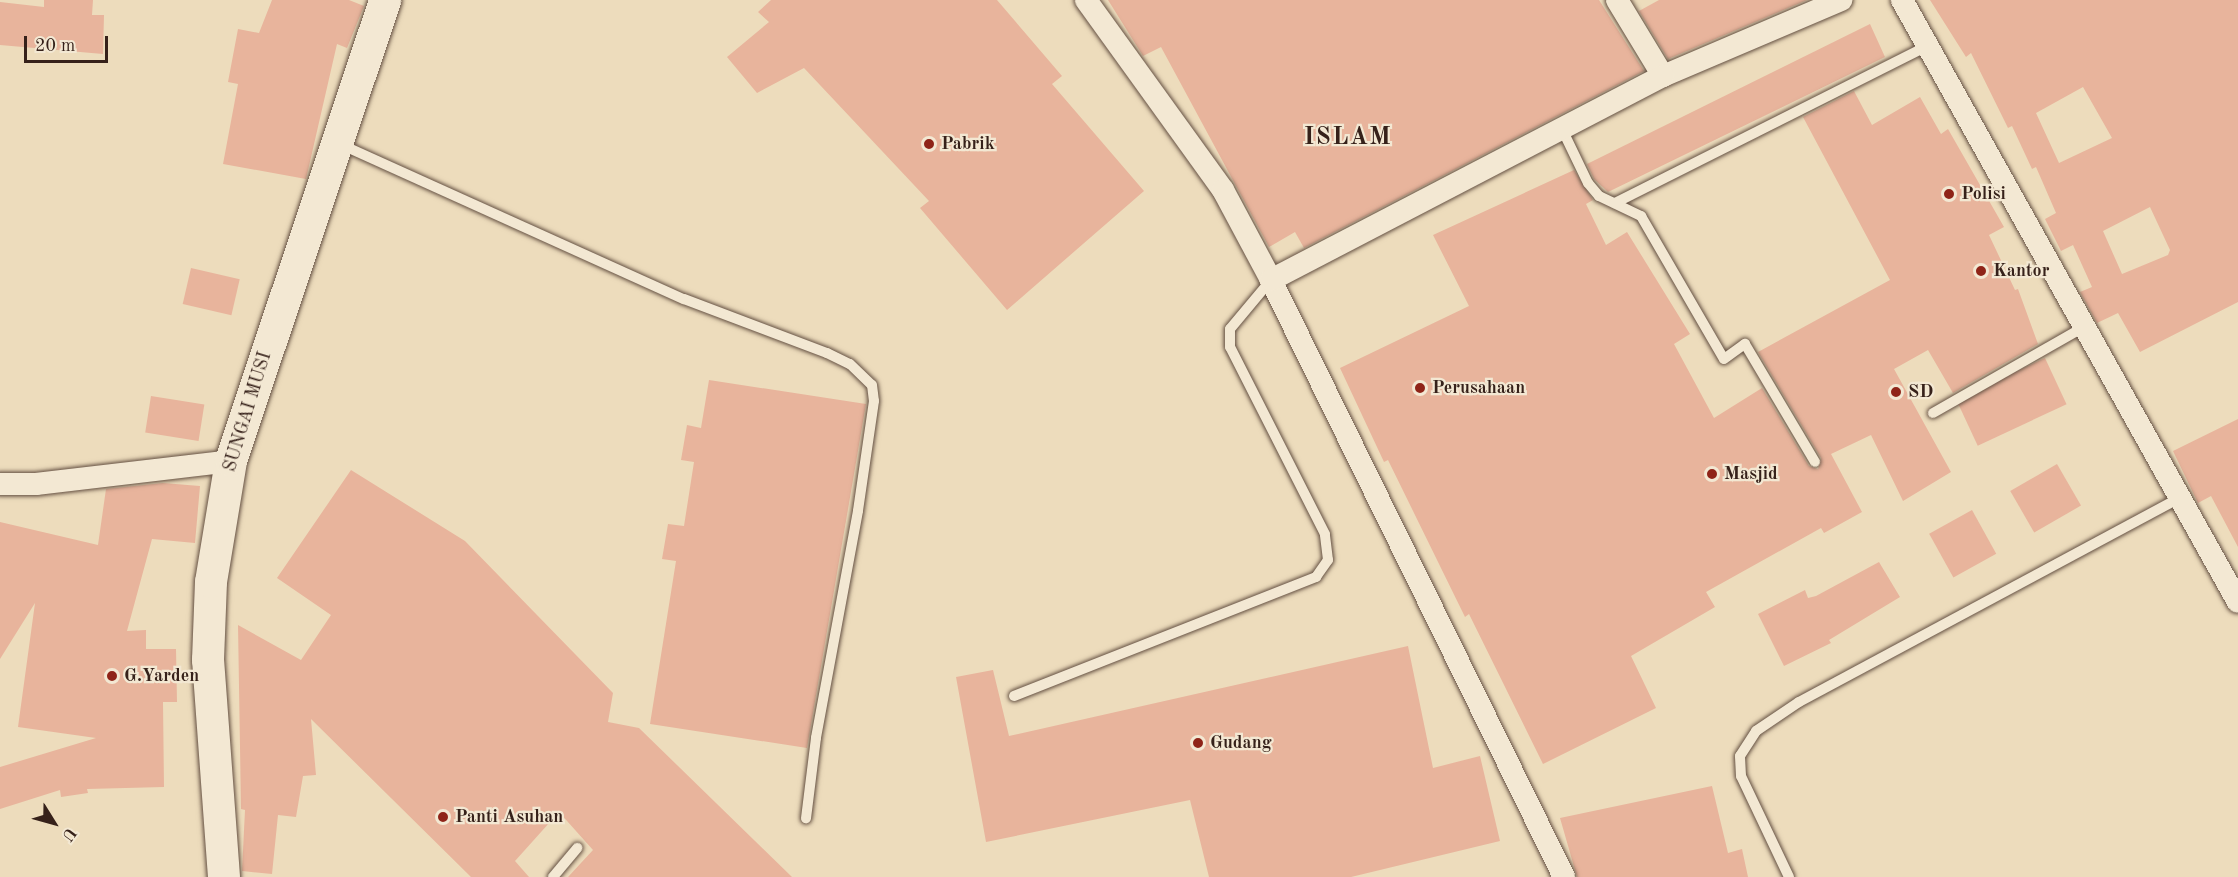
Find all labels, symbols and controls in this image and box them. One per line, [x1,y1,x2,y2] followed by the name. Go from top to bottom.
[27,24,111,62] scale bar
[35,37,75,55] text: 20 m
[1304,125,1392,153] district label: ISLAM
[941,133,995,155] place label: Pabrik
[922,137,936,151] marker: Pabrik
[1961,183,2006,205] place label: Polisi
[1942,187,1956,201] marker: Polisi
[1993,260,2049,282] place label: Kantor
[1974,264,1988,278] marker: Kantor
[220,349,276,475] street label: SUNGAI MUSI
[1432,377,1525,399] place label: Perusahaan
[1413,381,1427,395] marker: Perusahaan
[1908,381,1933,403] place label: SD
[1889,385,1903,399] marker: SD
[1724,463,1778,485] place label: Masjid
[1705,467,1719,481] marker: Masjid
[124,665,199,687] place label: G.Yarden
[105,669,119,683] marker: G.Yarden
[1210,732,1272,754] place label: Gudang
[1191,736,1205,750] marker: Gudang
[24,793,84,853] north arrow
[455,806,563,828] place label: Panti Asuhan
[436,810,450,824] marker: Panti Asuhan
[58,824,79,844] text: U

